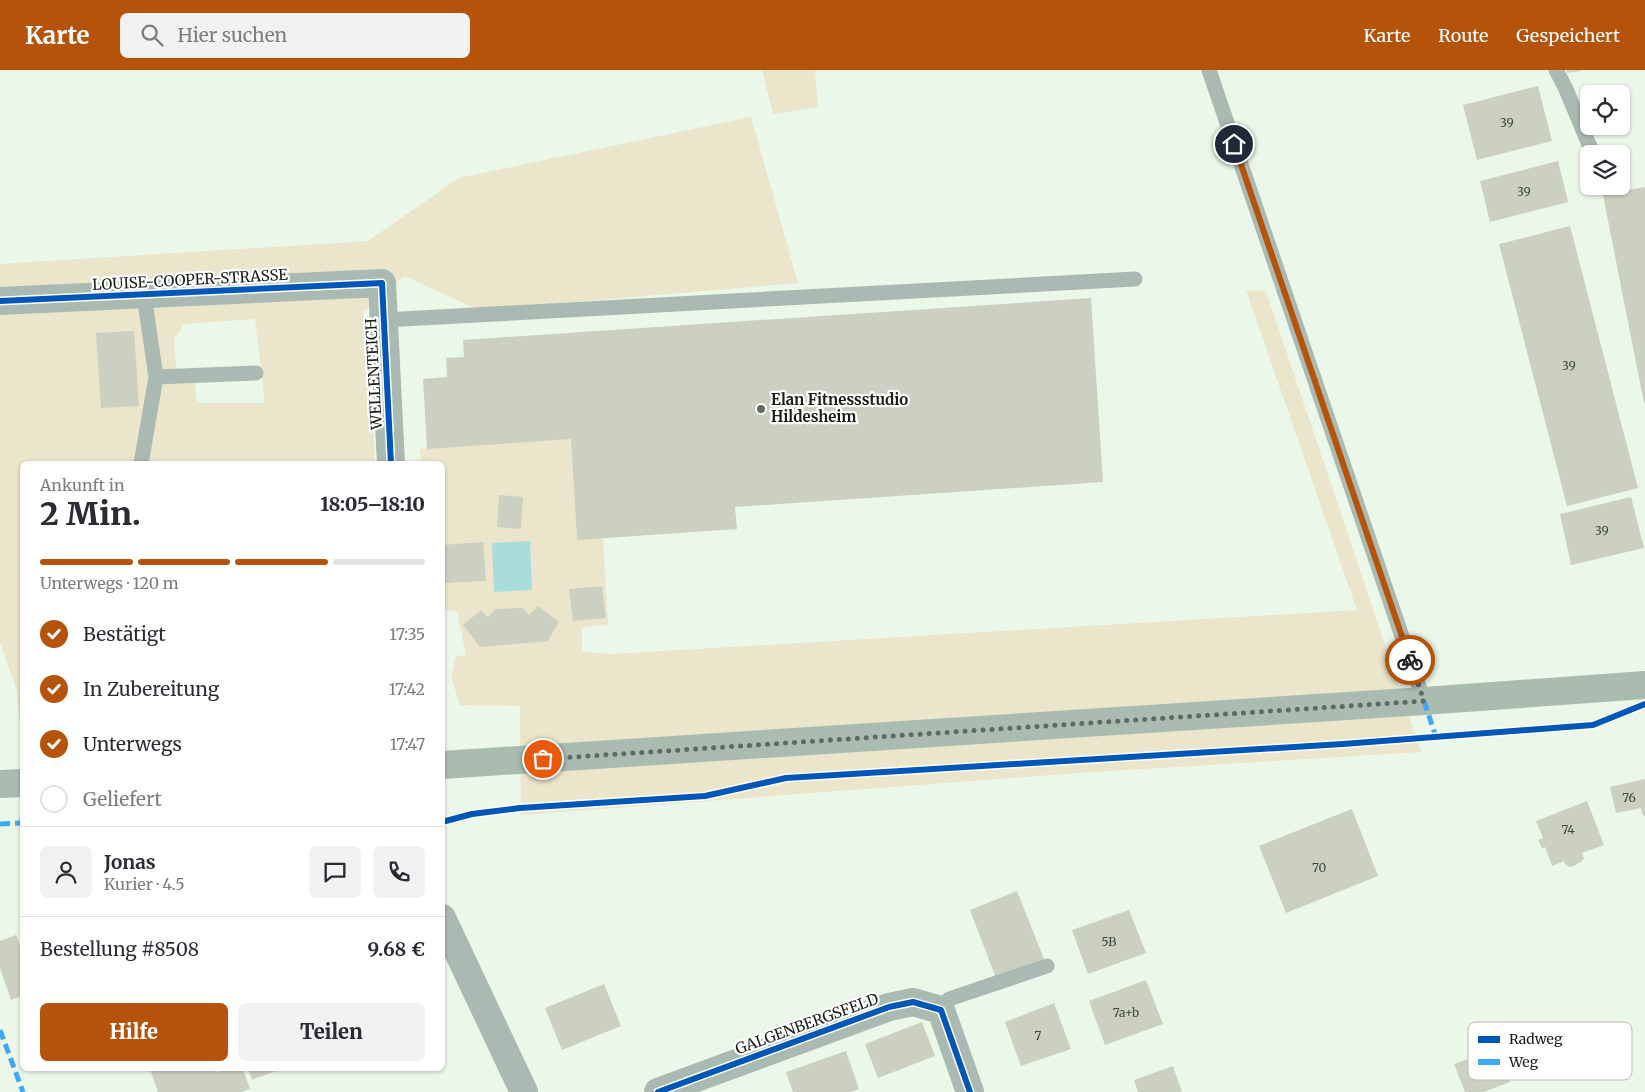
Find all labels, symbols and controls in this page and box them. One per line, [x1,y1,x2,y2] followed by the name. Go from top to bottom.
[120,13,470,58] search box
[25,20,90,51] text: Karte
[138,21,166,49] icon: search
[178,23,287,47] text: Hier suchen
[1364,24,1410,47] text: Karte
[1438,24,1488,47] text: Route
[1516,24,1620,47] text: Gespeichert
[1580,85,1630,195] map controls
[1580,85,1630,135] button: locate
[1500,115,1514,130] house number: 39
[1213,123,1255,165] pin
[1220,130,1248,158] icon: home
[1580,145,1630,195] button: layers
[1517,184,1531,199] house number: 39
[92,265,289,294] street label: LOUISE-COOPER-STRASSE
[361,318,386,431] street label: WELLENTEICH
[1562,358,1576,373] house number: 39
[771,390,908,426] place label: Elan Fitnessstudio Hildesheim
[755,403,767,415] marker: Elan Fitnessstudio Hildesheim
[40,475,125,495] text: Ankunft in
[320,492,425,516] text: 18:05–18:10
[40,494,141,534] text: 2 Min.
[1595,523,1609,538] house number: 39
[40,573,179,593] text: Unterwegs · 120 m
[40,620,68,648] icon: check
[83,622,166,646] text: Bestätigt
[389,624,425,644] text: 17:35
[1385,635,1435,685] courier
[1396,646,1424,674] icon: bike
[40,675,68,703] icon: check
[83,677,219,701] text: In Zubereitung
[389,679,425,699] text: 17:42
[40,730,68,758] icon: check
[83,732,182,756] text: Unterwegs
[390,734,425,754] text: 17:47
[522,738,564,780] pin
[529,745,557,773] icon: bag
[83,787,162,811] text: Geliefert
[1622,790,1636,805] house number: 76
[1561,822,1575,837] house number: 74
[40,846,92,898] button: person
[309,846,361,898] button: chat
[373,846,425,898] button: phone
[104,850,156,874] text: Jonas
[1312,860,1326,875] house number: 70
[104,874,185,894] text: Kurier · 4.5
[1102,934,1116,949] house number: 5B
[40,937,199,961] text: Bestellung #8508
[367,937,425,961] text: 9.68 €
[733,989,881,1058] street label: GALGENBERGSFELD
[40,1003,228,1061] button: Hilfe
[238,1003,425,1061] button: Teilen
[1113,1005,1139,1020] house number: 7a+b
[1468,1022,1632,1080] legend
[1035,1028,1042,1043] house number: 7
[1509,1030,1563,1048] text: Radweg
[1508,1053,1539,1071] text: Weg

